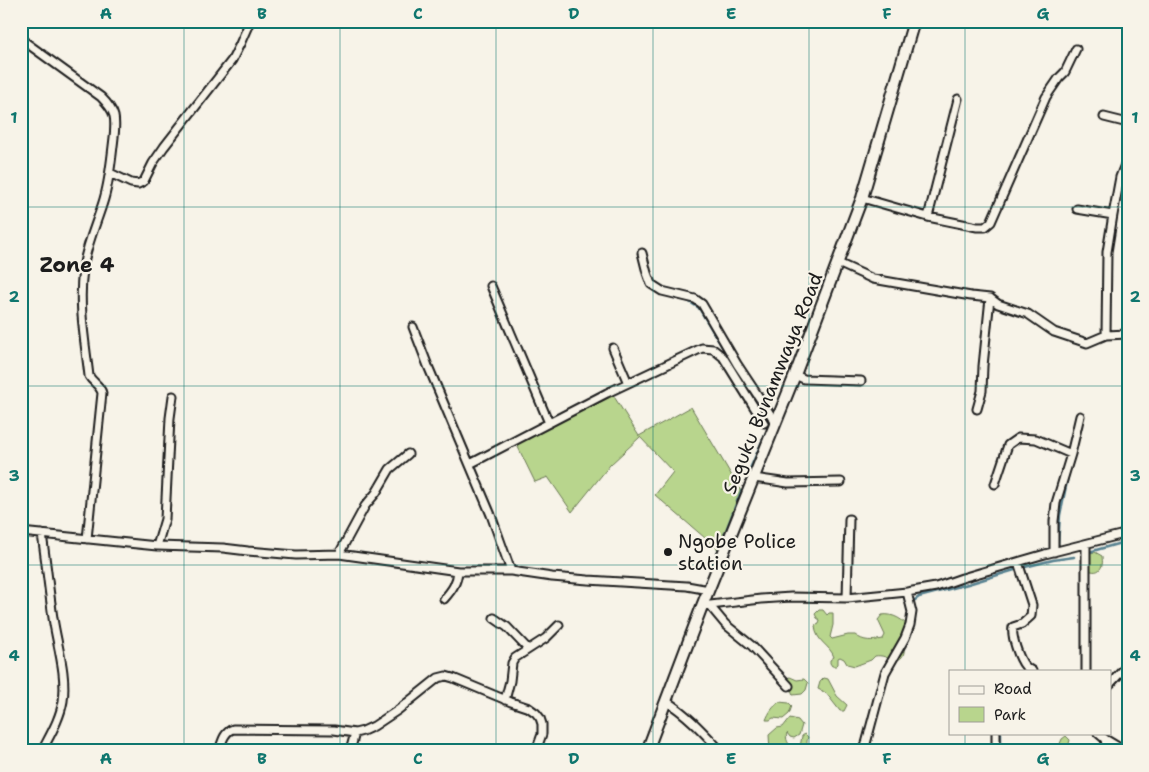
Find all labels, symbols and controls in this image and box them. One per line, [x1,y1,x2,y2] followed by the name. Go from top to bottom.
[100,3,112,24] text: A
[257,3,267,24] text: B
[413,3,423,24] text: C
[568,3,580,24] text: D
[726,3,736,24] text: E
[882,3,892,24] text: F
[1037,3,1050,24] text: G
[10,107,18,128] text: 1
[1131,107,1139,128] text: 1
[40,251,115,279] district label: Zone 4
[717,269,828,498] street label: Seguku Bunamwaya Road
[8,286,20,307] text: 2
[1129,286,1141,307] text: 2
[8,465,20,486] text: 3
[1129,465,1141,486] text: 3
[678,529,796,576] place label: Ngobe Police station
[662,546,674,558] marker: Ngobe Police station
[8,645,20,666] text: 4
[1129,645,1141,666] text: 4
[949,670,1112,734] legend
[994,679,1032,699] text: Road
[994,705,1026,725] text: Park
[100,748,112,769] text: A
[257,748,267,769] text: B
[413,748,423,769] text: C
[568,748,580,769] text: D
[726,748,736,769] text: E
[882,748,892,769] text: F
[1037,748,1050,769] text: G

